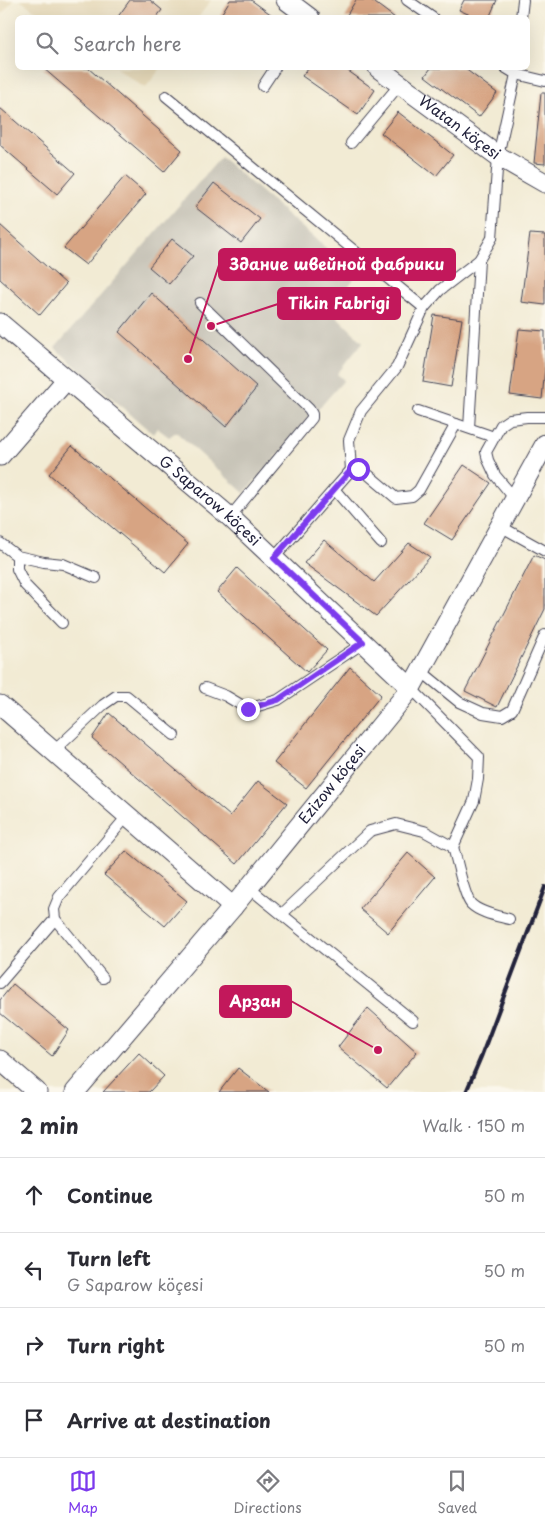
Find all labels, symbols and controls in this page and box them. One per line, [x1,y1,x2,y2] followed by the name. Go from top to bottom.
[15,15,530,70] search box
[33,29,61,57] icon: search
[73,29,182,57] text: Search here
[415,89,506,164] street label: Watan köçesi
[219,249,455,280] callout: Здание швейной фабрики
[228,251,445,275] text: Здание швейной фабрики
[278,288,400,319] callout: Tikin Fabrigi
[288,290,390,314] text: Tikin Fabrigi
[155,449,267,550] street label: G Saparow köçesi
[347,458,370,481] route start
[237,698,260,721] route end
[292,739,370,828] street label: Ezizow köçesi
[220,986,291,1017] callout: Арзан
[228,988,281,1012] text: Арзан
[20,1109,79,1141] text: 2 min
[422,1113,525,1137] text: Walk · 150 m
[20,1181,48,1209] icon: ahead
[67,1181,153,1209] text: Continue
[484,1183,525,1207] text: 50 m
[67,1244,151,1272] text: Turn left
[20,1256,48,1284] icon: left
[484,1258,525,1282] text: 50 m
[67,1272,203,1296] text: G Saparow köçesi
[20,1331,48,1359] icon: right
[67,1331,165,1359] text: Turn right
[484,1333,525,1357] text: 50 m
[20,1406,48,1434] icon: arrive
[67,1406,271,1434] text: Arrive at destination
[68,1467,98,1518] tab: Map
[234,1467,302,1518] tab: Directions
[437,1467,477,1518] tab: Saved

